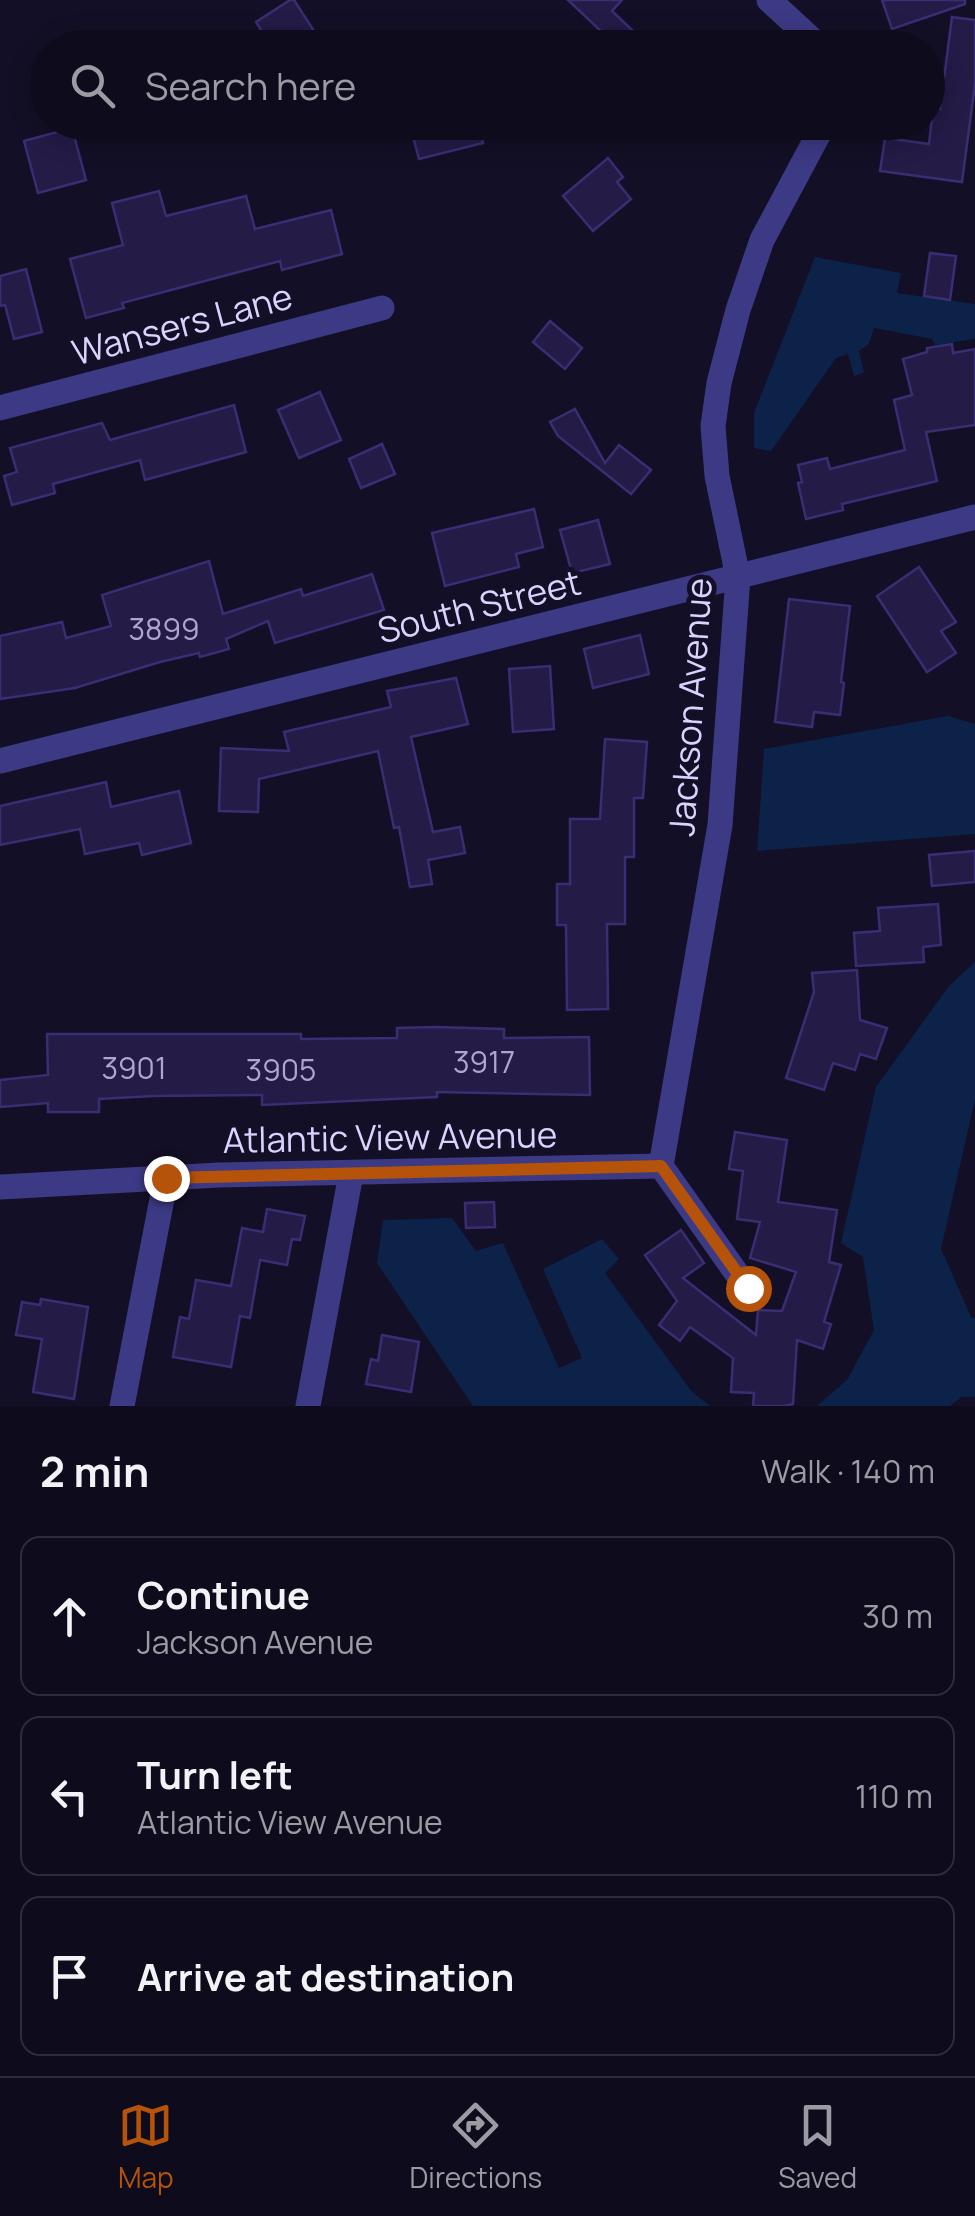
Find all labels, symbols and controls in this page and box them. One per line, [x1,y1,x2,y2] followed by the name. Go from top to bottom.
[30,30,945,140] search box
[65,58,120,113] icon: search
[145,59,356,111] text: Search here
[67,272,297,376] street label: Wansers Lane
[372,558,586,654] street label: South Street
[657,576,723,838] street label: Jackson Avenue
[128,608,200,649] house number: 3899
[453,1041,515,1082] house number: 3917
[101,1047,167,1088] house number: 3901
[246,1049,316,1090] house number: 3905
[222,1110,558,1164] street label: Atlantic View Avenue
[144,1156,190,1202] route end
[726,1266,772,1312] route start
[40,1442,149,1500] text: 2 min
[761,1449,935,1493] text: Walk · 140 m
[137,1568,310,1620] text: Continue
[42,1589,97,1644] icon: ahead
[862,1594,933,1638] text: 30 m
[137,1620,374,1664] text: Jackson Avenue
[137,1748,293,1800] text: Turn left
[42,1769,97,1824] icon: left
[855,1774,933,1818] text: 110 m
[137,1800,443,1844] text: Atlantic View Avenue
[42,1949,97,2004] icon: arrive
[137,1950,514,2002] text: Arrive at destination
[118,2098,174,2196] tab: Map
[410,2098,542,2196] tab: Directions
[778,2098,857,2196] tab: Saved

